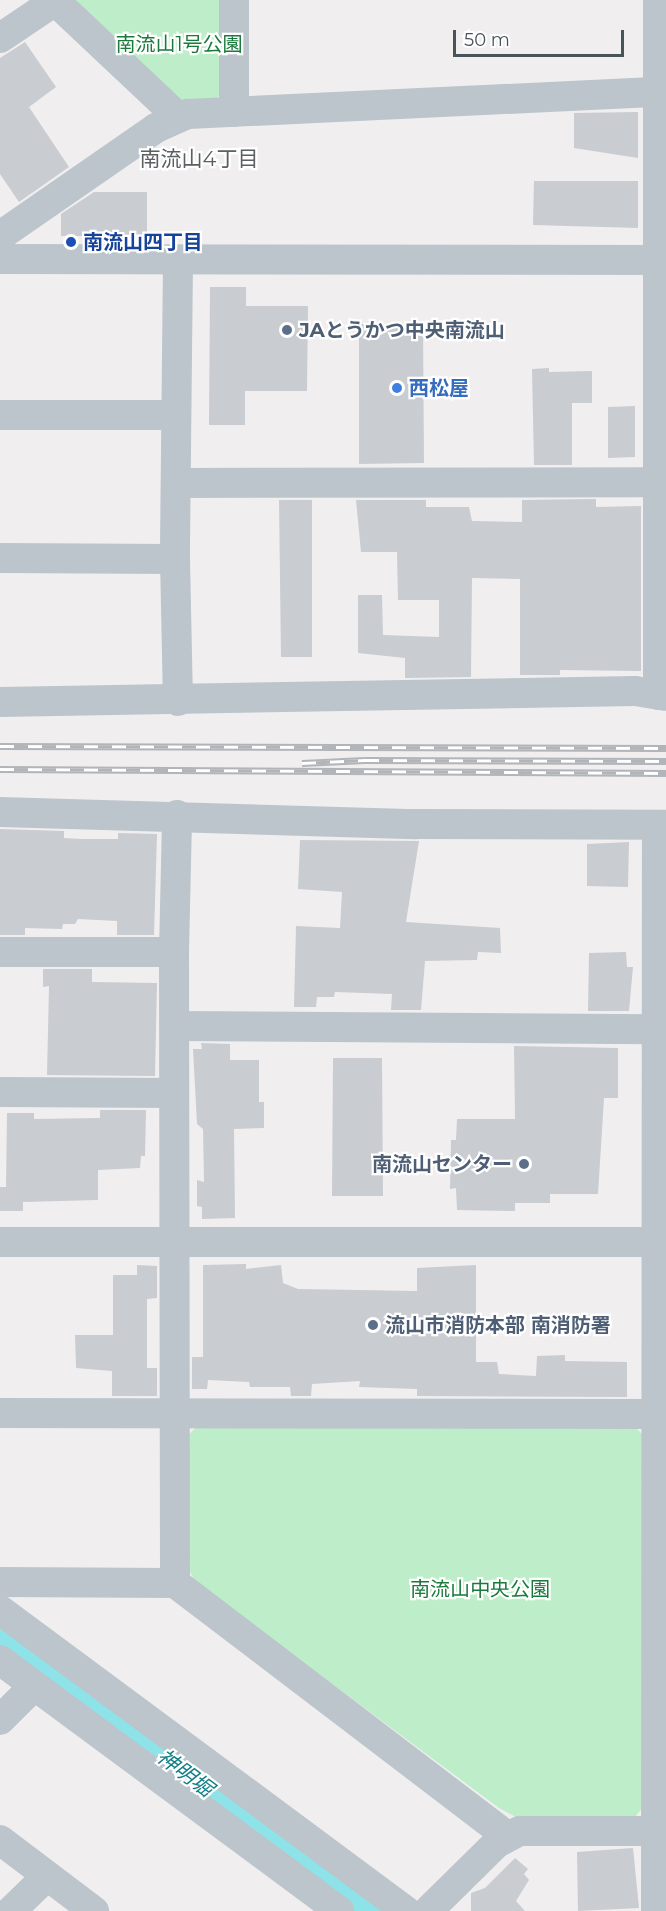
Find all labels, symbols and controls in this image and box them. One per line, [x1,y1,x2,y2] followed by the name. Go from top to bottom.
[456,18,627,56] scale bar
[464,29,510,51] text: 50 m
[115,32,243,56] park label: 南流山1号公園
[140,146,258,172] district label: 南流山4丁目
[83,230,203,254] place label: 南流山四丁目
[64,235,78,249] marker: 南流山四丁目
[299,318,505,342] place label: JAとうかつ中央南流山
[280,323,294,337] marker: JAとうかつ中央南流山
[409,376,469,400] place label: 西松屋
[390,381,404,395] marker: 西松屋
[372,1152,512,1176] place label: 南流山センター
[517,1157,531,1171] marker: 南流山センター
[385,1313,611,1337] place label: 流山市消防本部 南消防署
[366,1318,380,1332] marker: 流山市消防本部 南消防署
[410,1577,550,1601] park label: 南流山中央公園
[152,1744,218,1802] water label: 神明堀

